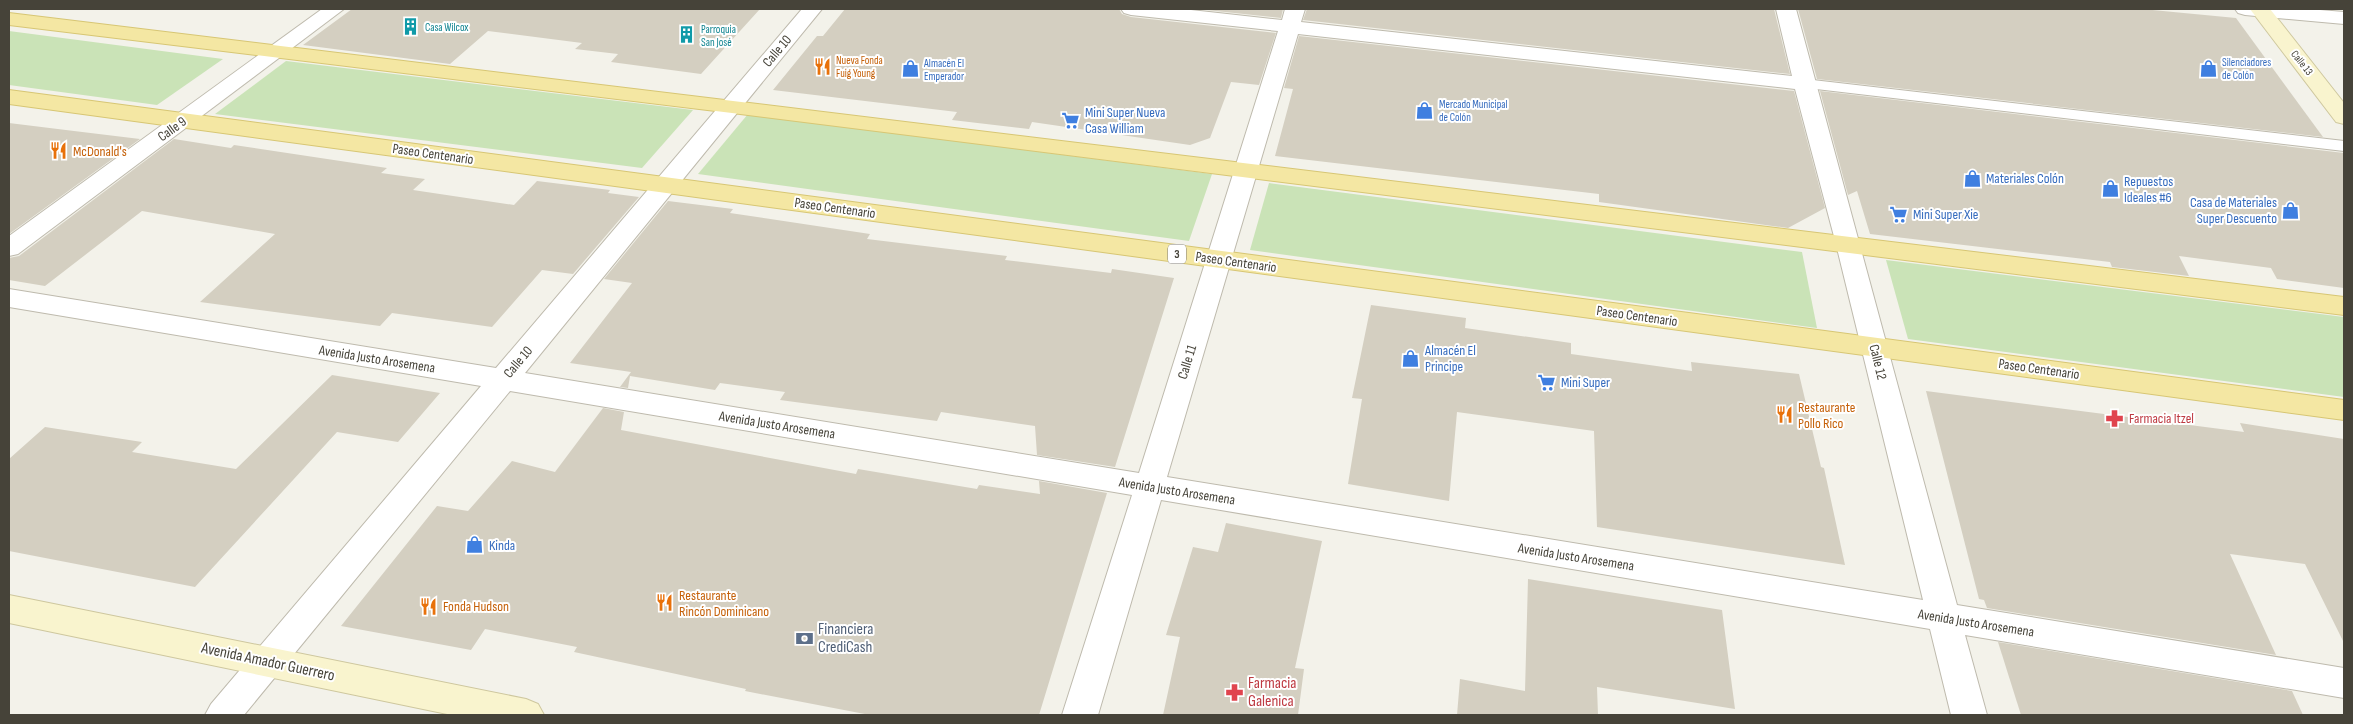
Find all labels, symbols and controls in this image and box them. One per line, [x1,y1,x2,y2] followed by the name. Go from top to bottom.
[401,17,421,37] building icon: Casa Wilcox
[425,21,468,34] place label: Casa Wilcox
[701,23,736,49] place label: Parroquia San José
[677,25,697,45] building icon: Parroquia San José
[759,32,795,70] street label: Calle 10
[2288,48,2316,78] street label: Calle 13
[836,54,883,80] place label: Nueva Fonda Fuig Young
[812,56,832,76] restaurant icon: Nueva Fonda Fuig Young
[2222,56,2271,82] place label: Silenciadores de Colón
[923,57,964,83] place label: Almacén El Emperador
[2198,58,2218,78] shop icon: Silenciadores de Colón
[900,59,920,79] shop icon: Almacén El Emperador
[1439,98,1508,124] place label: Mercado Municipal de Colón
[1415,100,1435,120] shop icon: Mercado Municipal de Colón
[1085,104,1165,137] place label: Mini Super Nueva Casa William
[1061,110,1081,130] supermarket icon: Mini Super Nueva Casa William
[154,113,190,145] street label: Calle 9
[391,140,475,168] street label: Paseo Centenario
[49,141,69,161] restaurant icon: McDonald's
[73,143,127,160] place label: McDonald's
[1962,168,1982,188] shop icon: Materiales Colón
[1986,170,2064,187] place label: Materiales Colón
[2124,173,2173,206] place label: Repuestos Ideales #6
[2100,179,2120,199] shop icon: Repuestos Ideales #6
[793,194,877,222] street label: Paseo Centenario
[2190,194,2277,227] place label: Casa de Materiales Super Descuento
[2281,200,2301,220] shop icon: Casa de Materiales Super Descuento
[1889,204,1909,224] supermarket icon: Mini Super Xie
[1913,206,1978,223] place label: Mini Super Xie
[1168,244,1186,264] road number: 3
[1194,248,1278,276] street label: Paseo Centenario
[1595,302,1679,330] street label: Paseo Centenario
[317,341,436,377] street label: Avenida Justo Arosemena
[1424,342,1476,375] place label: Almacén El Principe
[500,343,536,381] street label: Calle 10
[1174,343,1200,381] street label: Calle 11
[1865,343,1891,382] street label: Calle 12
[1401,348,1421,368] shop icon: Almacén El Principe
[1997,355,2081,383] street label: Paseo Centenario
[1537,372,1557,392] supermarket icon: Mini Super
[1561,374,1610,391] place label: Mini Super
[1798,399,1855,432] place label: Restaurante Pollo Rico
[1774,405,1794,425] restaurant icon: Restaurante Pollo Rico
[717,407,836,443] street label: Avenida Justo Arosemena
[2105,408,2125,428] pharmacy icon: Farmacia Itzel
[2129,410,2194,427] place label: Farmacia Itzel
[1117,473,1236,509] street label: Avenida Justo Arosemena
[465,535,485,555] shop icon: Kinda
[489,537,515,554] place label: Kinda
[1516,539,1635,575] street label: Avenida Justo Arosemena
[679,587,769,620] place label: Restaurante Rincón Dominicano
[655,593,675,613] restaurant icon: Restaurante Rincón Dominicano
[419,596,439,616] restaurant icon: Fonda Hudson
[443,598,509,615] place label: Fonda Hudson
[1916,605,2035,641] street label: Avenida Justo Arosemena
[818,620,873,657] place label: Financiera CrediCash
[794,628,814,648] bank icon: Financiera CrediCash
[199,638,336,685] street label: Avenida Amador Guerrero
[1248,674,1297,711] place label: Farmacia Galenica
[1224,682,1244,702] pharmacy icon: Farmacia Galenica

